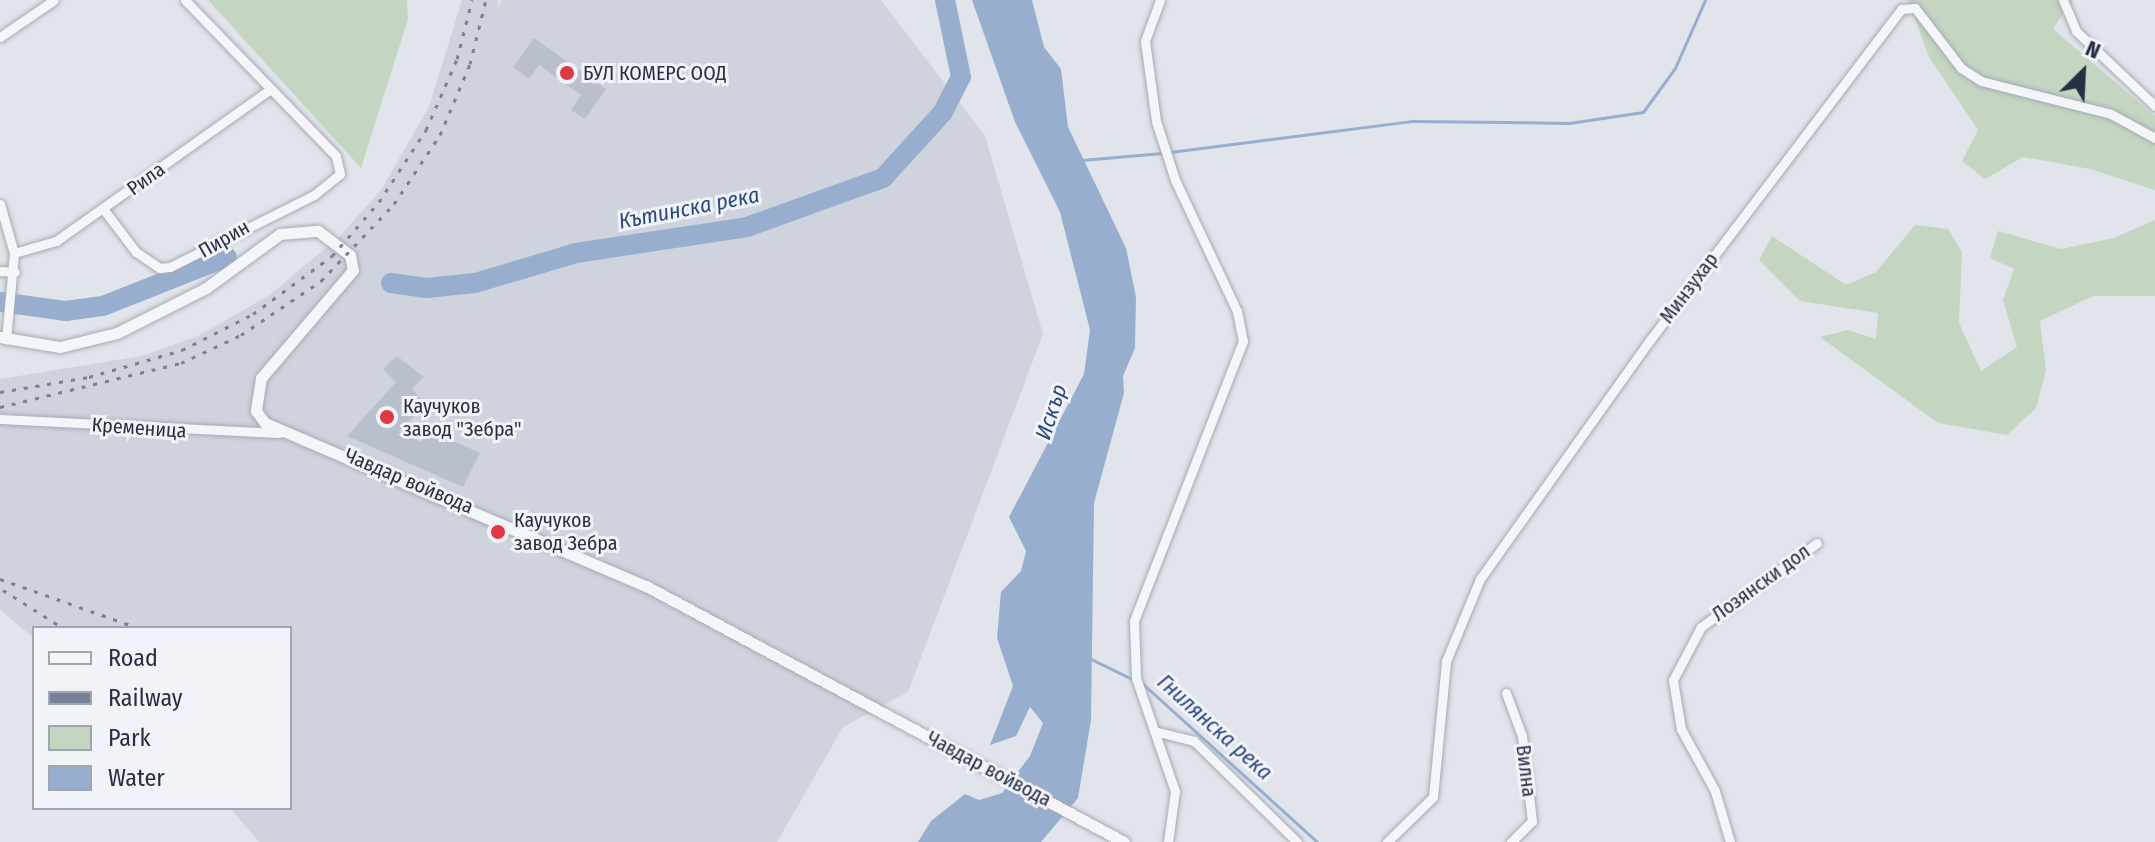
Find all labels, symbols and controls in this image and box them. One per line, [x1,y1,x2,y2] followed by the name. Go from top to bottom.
[2043,32,2123,112] north arrow
[2081,35,2104,65] text: N
[583,61,727,85] place label: БУЛ КОМЕРС ООД
[558,64,576,82] marker: БУЛ КОМЕРС ООД
[122,157,170,201] street label: Рила
[616,181,762,235] water label: Кътинска река
[194,215,254,263] street label: Пирин
[1655,248,1723,328] street label: Минзухар
[1030,381,1072,443] water label: Искър
[403,394,521,441] place label: Каучуков завод "Зебра"
[378,408,396,426] marker: Каучуков завод "Зебра"
[91,413,187,443] street label: Кременица
[341,443,477,519] street label: Чавдар войвода
[514,508,618,555] place label: Каучуков завод Зебра
[489,523,507,541] marker: Каучуков завод Зебра
[1707,539,1815,627] street label: Лозянски дол
[32,626,292,810] legend
[108,644,158,672] text: Road
[1152,669,1278,785] water label: Гнилянска река
[108,684,183,712] text: Railway
[108,724,151,752] text: Park
[923,726,1055,812] street label: Чавдар войвода
[1511,744,1541,798] street label: Вилна
[108,764,165,792] text: Water

